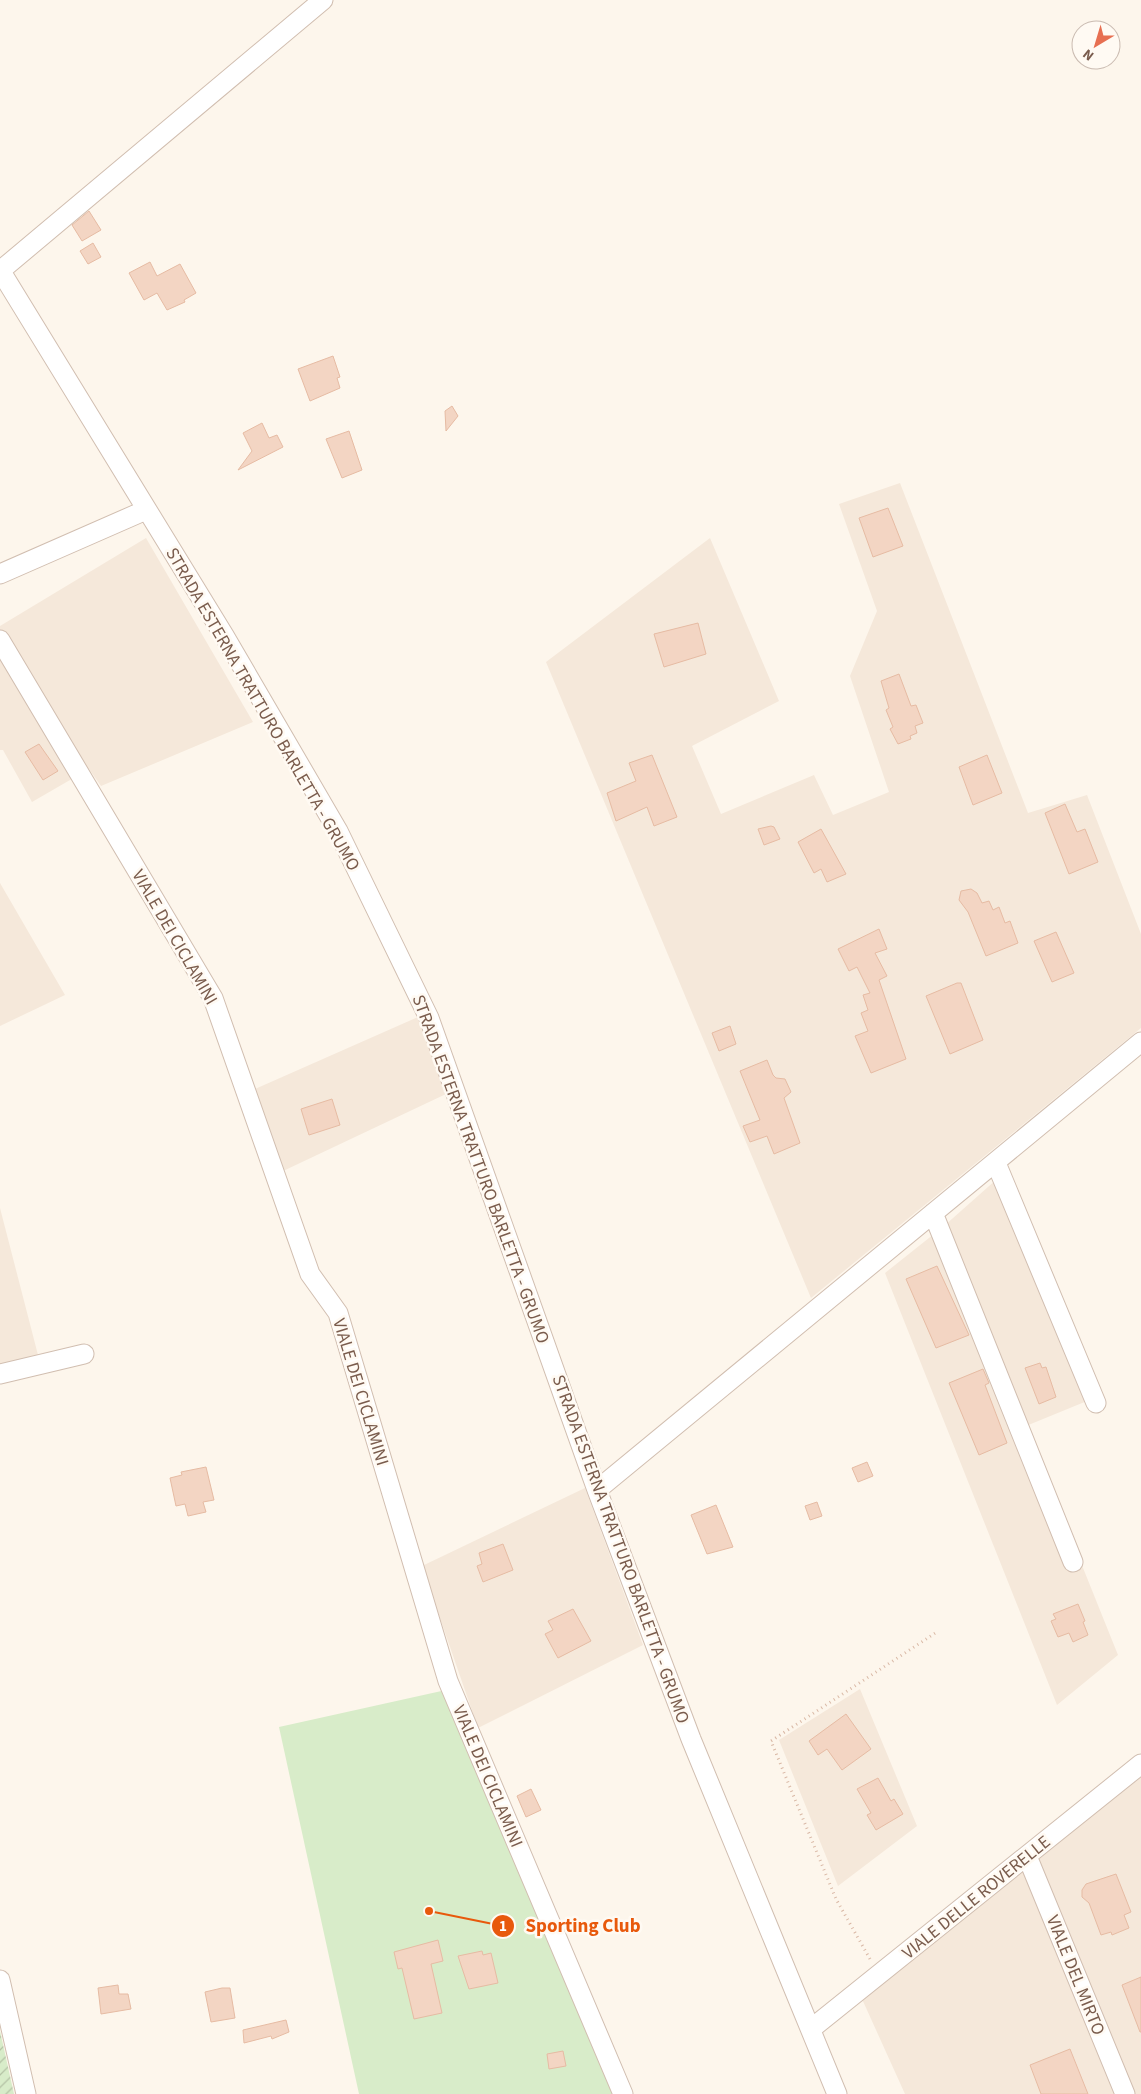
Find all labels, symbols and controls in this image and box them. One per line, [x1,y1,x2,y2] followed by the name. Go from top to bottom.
[1071,20,1121,70] north arrow
[1079,44,1098,65] text: N
[159,543,366,876] street label: STRADA ESTERNA TRATTURO BARLETTA - GRUMO
[126,865,224,1010] street label: VIALE DEI CICLAMINI
[406,991,555,1347] street label: STRADA ESTERNA TRATTURO BARLETTA - GRUMO
[326,1316,395,1469] street label: VIALE DEI CICLAMINI
[546,1371,695,1727] street label: STRADA ESTERNA TRATTURO BARLETTA - GRUMO
[446,1701,529,1851] street label: VIALE DEI CICLAMINI
[897,1830,1056,1965] street label: VIALE DELLE ROVERELLE
[490,1909,650,1943] callout: Sporting Club
[1040,1911,1111,2039] street label: VIALE DEL MIRTO
[525,1913,641,1940] text: Sporting Club
[499,1916,507,1937] text: 1

